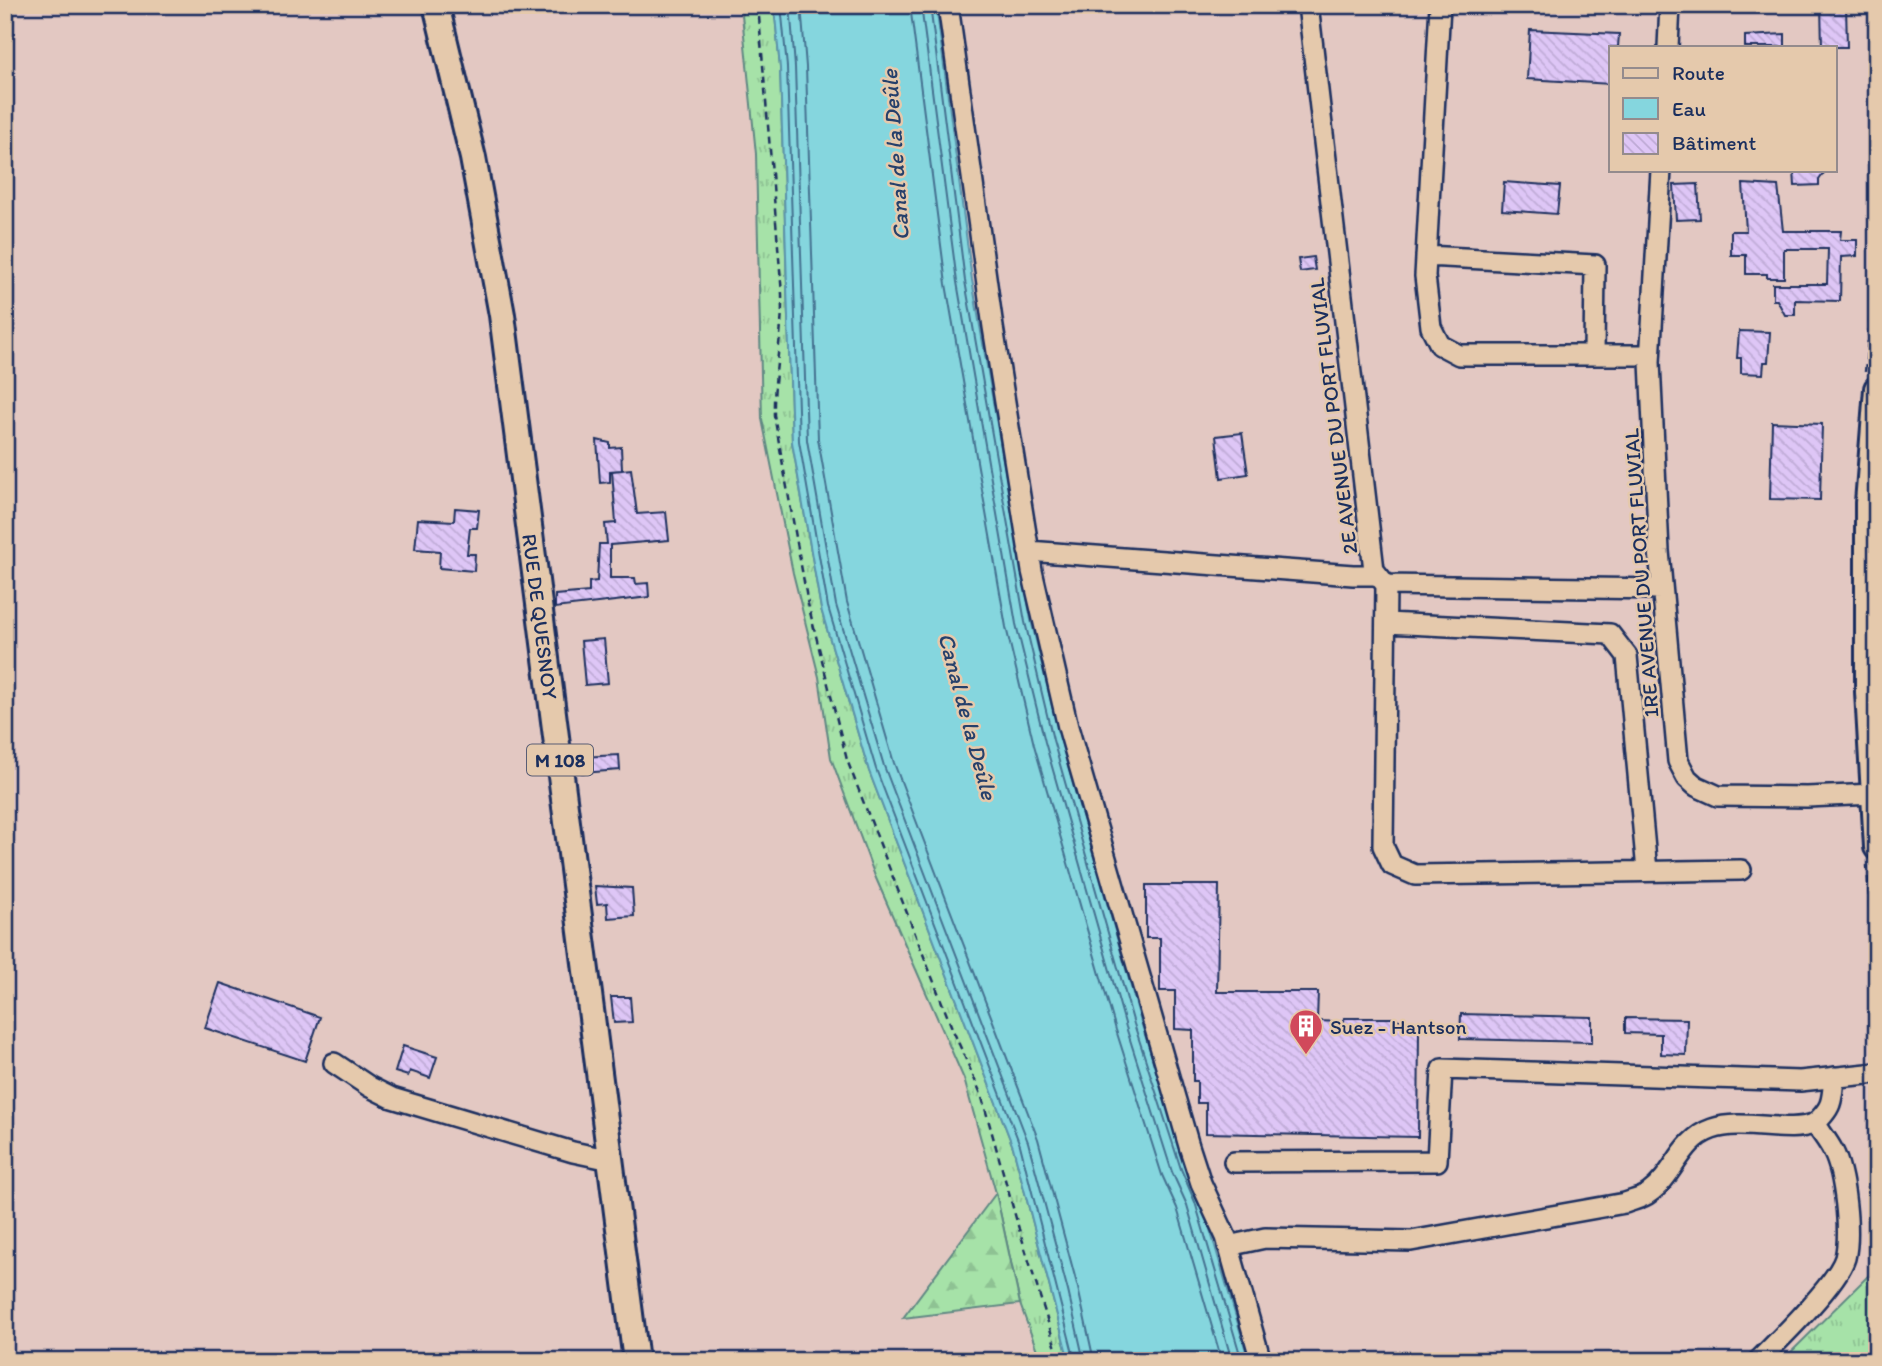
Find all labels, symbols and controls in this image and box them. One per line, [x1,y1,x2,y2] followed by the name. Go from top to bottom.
[1609,46,1836,172] legend
[1672,60,1725,85] text: Route
[875,67,915,242] water label: Canal de la Deûle
[1672,96,1706,121] text: Eau
[1672,130,1756,155] text: Bâtiment
[1304,276,1362,556] street label: 2E AVENUE DU PORT FLUVIAL
[1618,427,1664,718] street label: 1RE AVENUE DU PORT FLUVIAL
[518,532,564,701] street label: RUE DE QUESNOY
[932,629,1004,803] water label: Canal de la Deûle
[527,744,593,776] road number: M 108
[1287,1007,1325,1056] building icon: Suez - Hantson
[1330,1014,1467,1039] place label: Suez - Hantson

